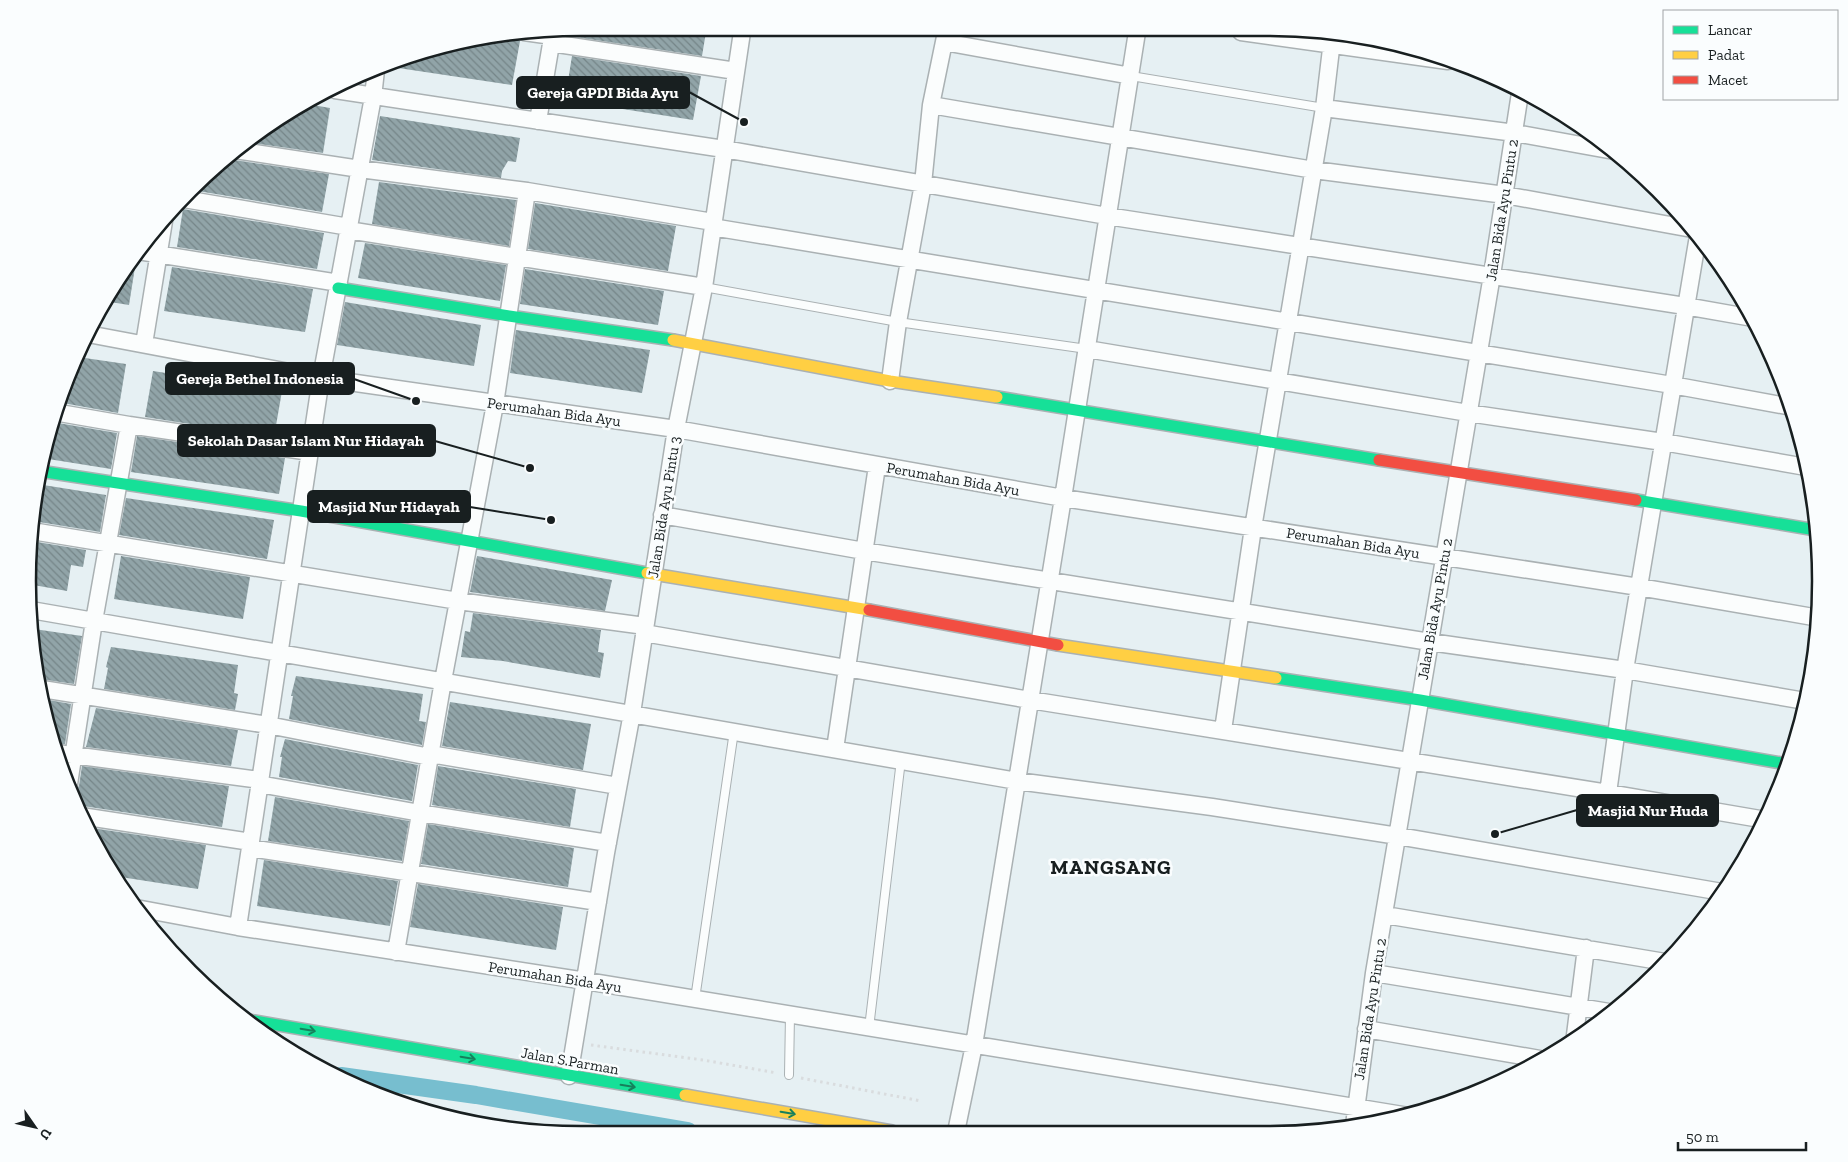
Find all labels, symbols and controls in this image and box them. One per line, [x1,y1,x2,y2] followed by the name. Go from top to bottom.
[1663,10,1838,100] legend
[1708,21,1753,39] text: Lancar
[1708,46,1745,64] text: Padat
[1708,71,1748,89] text: Macet
[517,77,689,108] callout: Gereja GPDI Bida Ayu
[527,83,679,102] text: Gereja GPDI Bida Ayu
[1482,137,1522,282] street label: Jalan Bida Ayu Pintu 2
[166,363,354,394] callout: Gereja Bethel Indonesia
[176,369,344,388] text: Gereja Bethel Indonesia
[486,394,623,430] street label: Perumahan Bida Ayu
[178,425,435,456] callout: Sekolah Dasar Islam Nur Hidayah
[188,431,425,450] text: Sekolah Dasar Islam Nur Hidayah
[644,435,684,579] street label: Jalan Bida Ayu Pintu 3
[885,458,1021,500] street label: Perumahan Bida Ayu
[308,491,470,522] callout: Masjid Nur Hidayah
[318,497,460,516] text: Masjid Nur Hidayah
[1285,524,1422,563] street label: Perumahan Bida Ayu
[1414,536,1456,681] street label: Jalan Bida Ayu Pintu 2
[1577,795,1718,826] callout: Masjid Nur Huda
[1588,801,1708,820] text: Masjid Nur Huda
[1050,855,1172,879] district label: MANGSANG
[1350,936,1390,1081] street label: Jalan Bida Ayu Pintu 2
[487,958,624,997] street label: Perumahan Bida Ayu
[300,1026,316,1036] one-way arrow
[520,1044,621,1079] street label: Jalan S.Parman
[460,1054,476,1064] one-way arrow
[620,1082,636,1092] one-way arrow
[10,1102,60,1152] north arrow
[780,1109,796,1118] one-way arrow
[1678,1120,1806,1152] scale bar
[35,1125,55,1143] text: U
[1686,1128,1719,1146] text: 50 m

